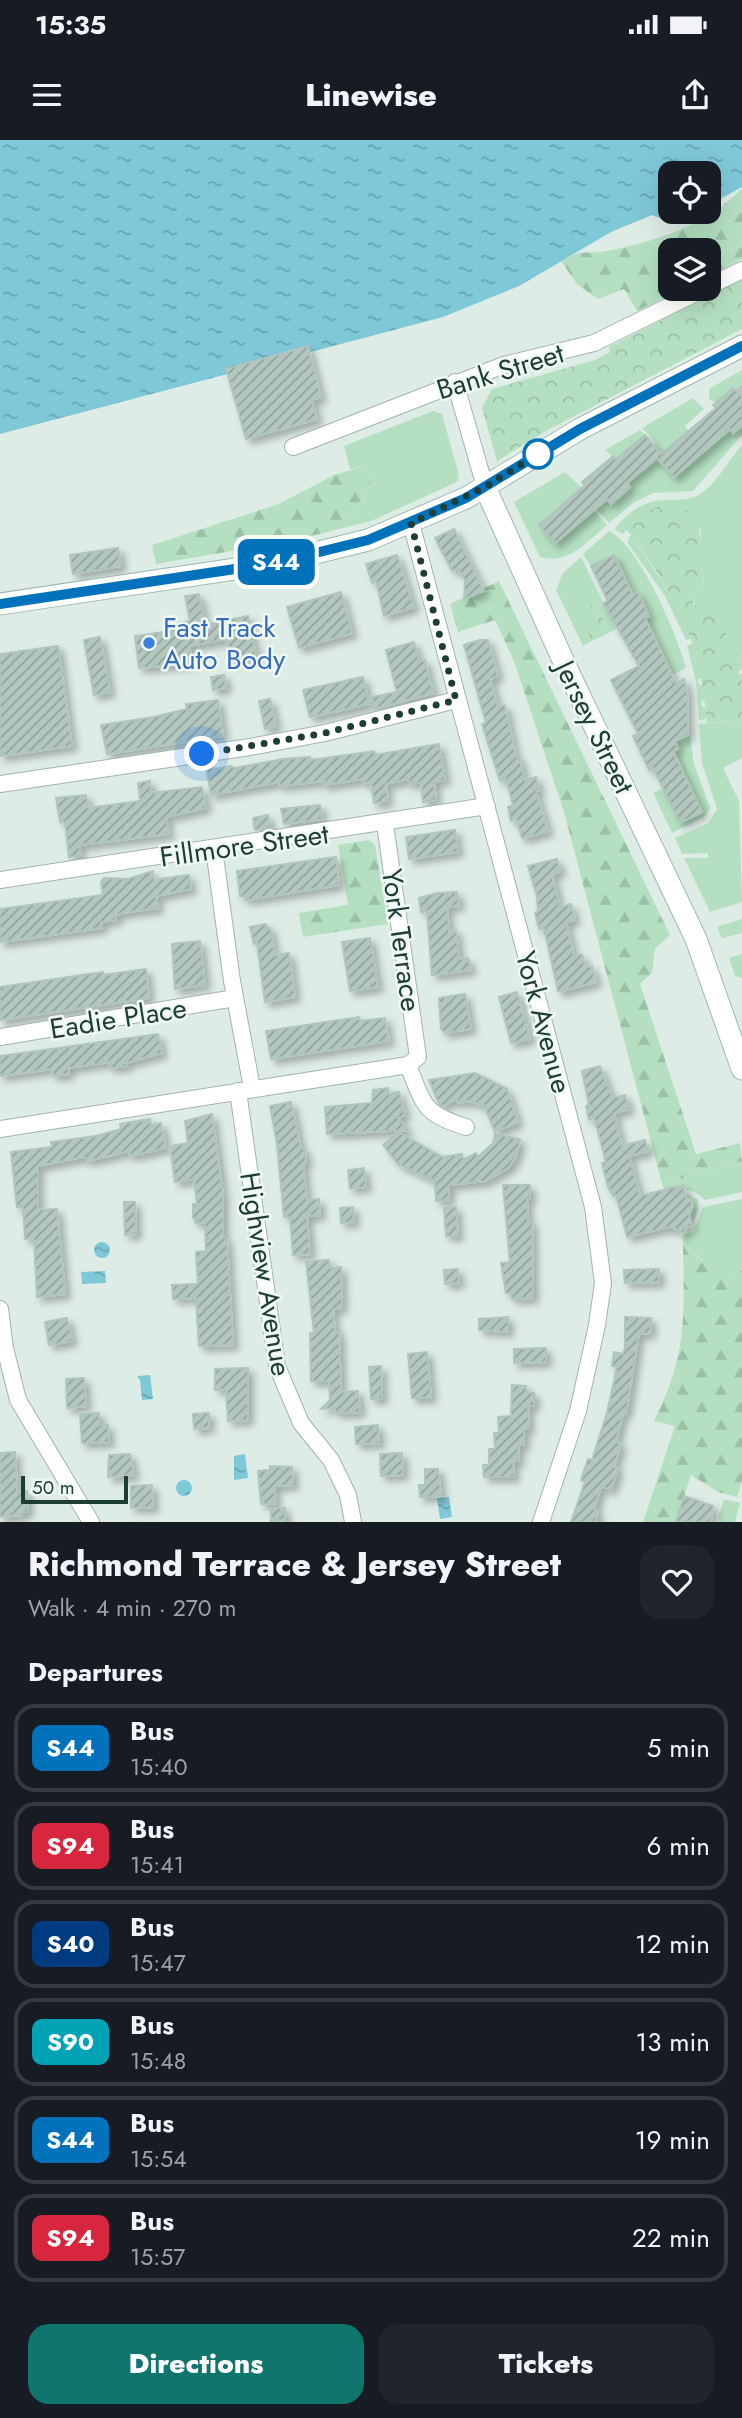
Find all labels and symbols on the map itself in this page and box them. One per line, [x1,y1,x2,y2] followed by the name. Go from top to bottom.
[431,333,569,410] street label: Bank Street
[523,439,553,469] unlabelled marker
[236,539,316,585] line badge: S44
[163,607,286,680] place label: Fast Track Auto Body
[141,635,157,651] marker: Fast Track Auto Body
[543,650,645,801] street label: Jersey Street
[184,736,219,771] your location
[157,813,331,878] street label: Fillmore Street
[371,866,432,1014] street label: York Terrace
[505,946,582,1098] street label: York Avenue
[47,987,189,1050] street label: Eadie Place
[229,1169,302,1379] street label: Highview Avenue
[21,1473,128,1505] scale bar

